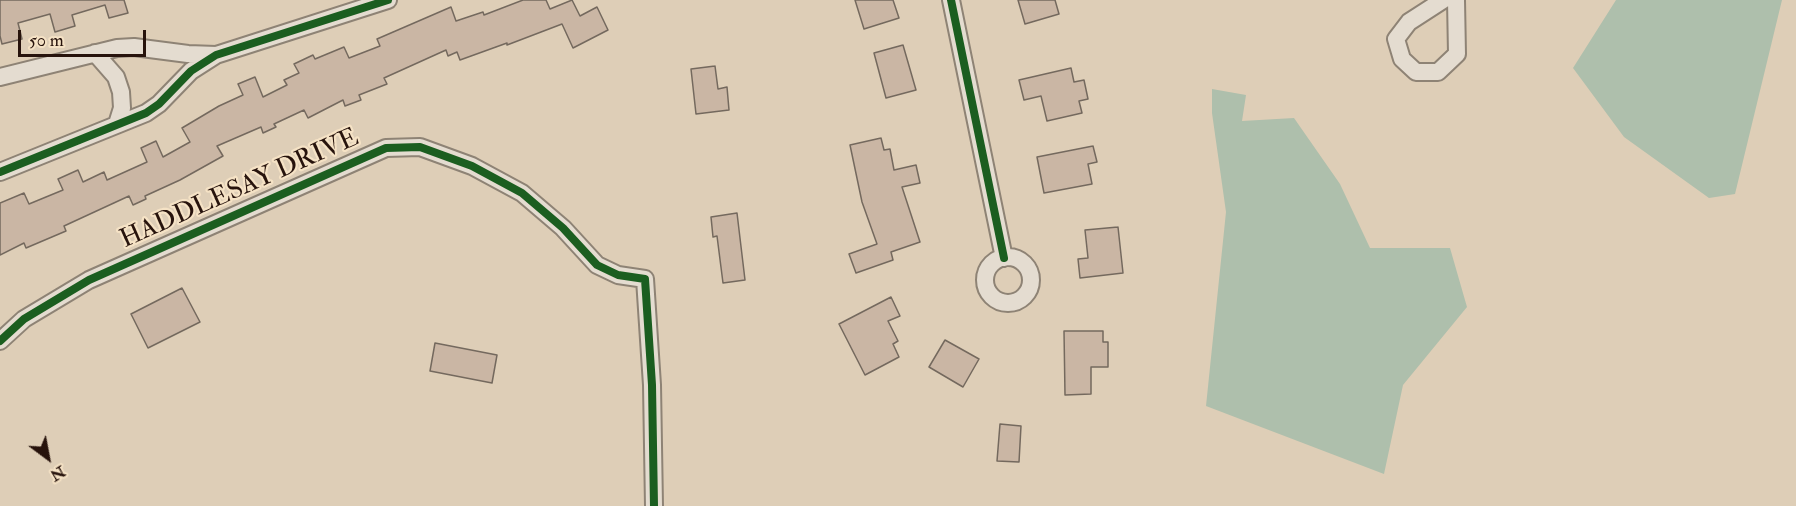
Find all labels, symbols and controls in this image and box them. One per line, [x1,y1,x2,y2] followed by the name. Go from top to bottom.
[21,18,148,56] scale bar
[29,29,64,52] text: 50 m
[116,123,364,257] street label: HADDLESAY DRIVE
[18,428,78,488] north arrow
[46,461,69,486] text: N

